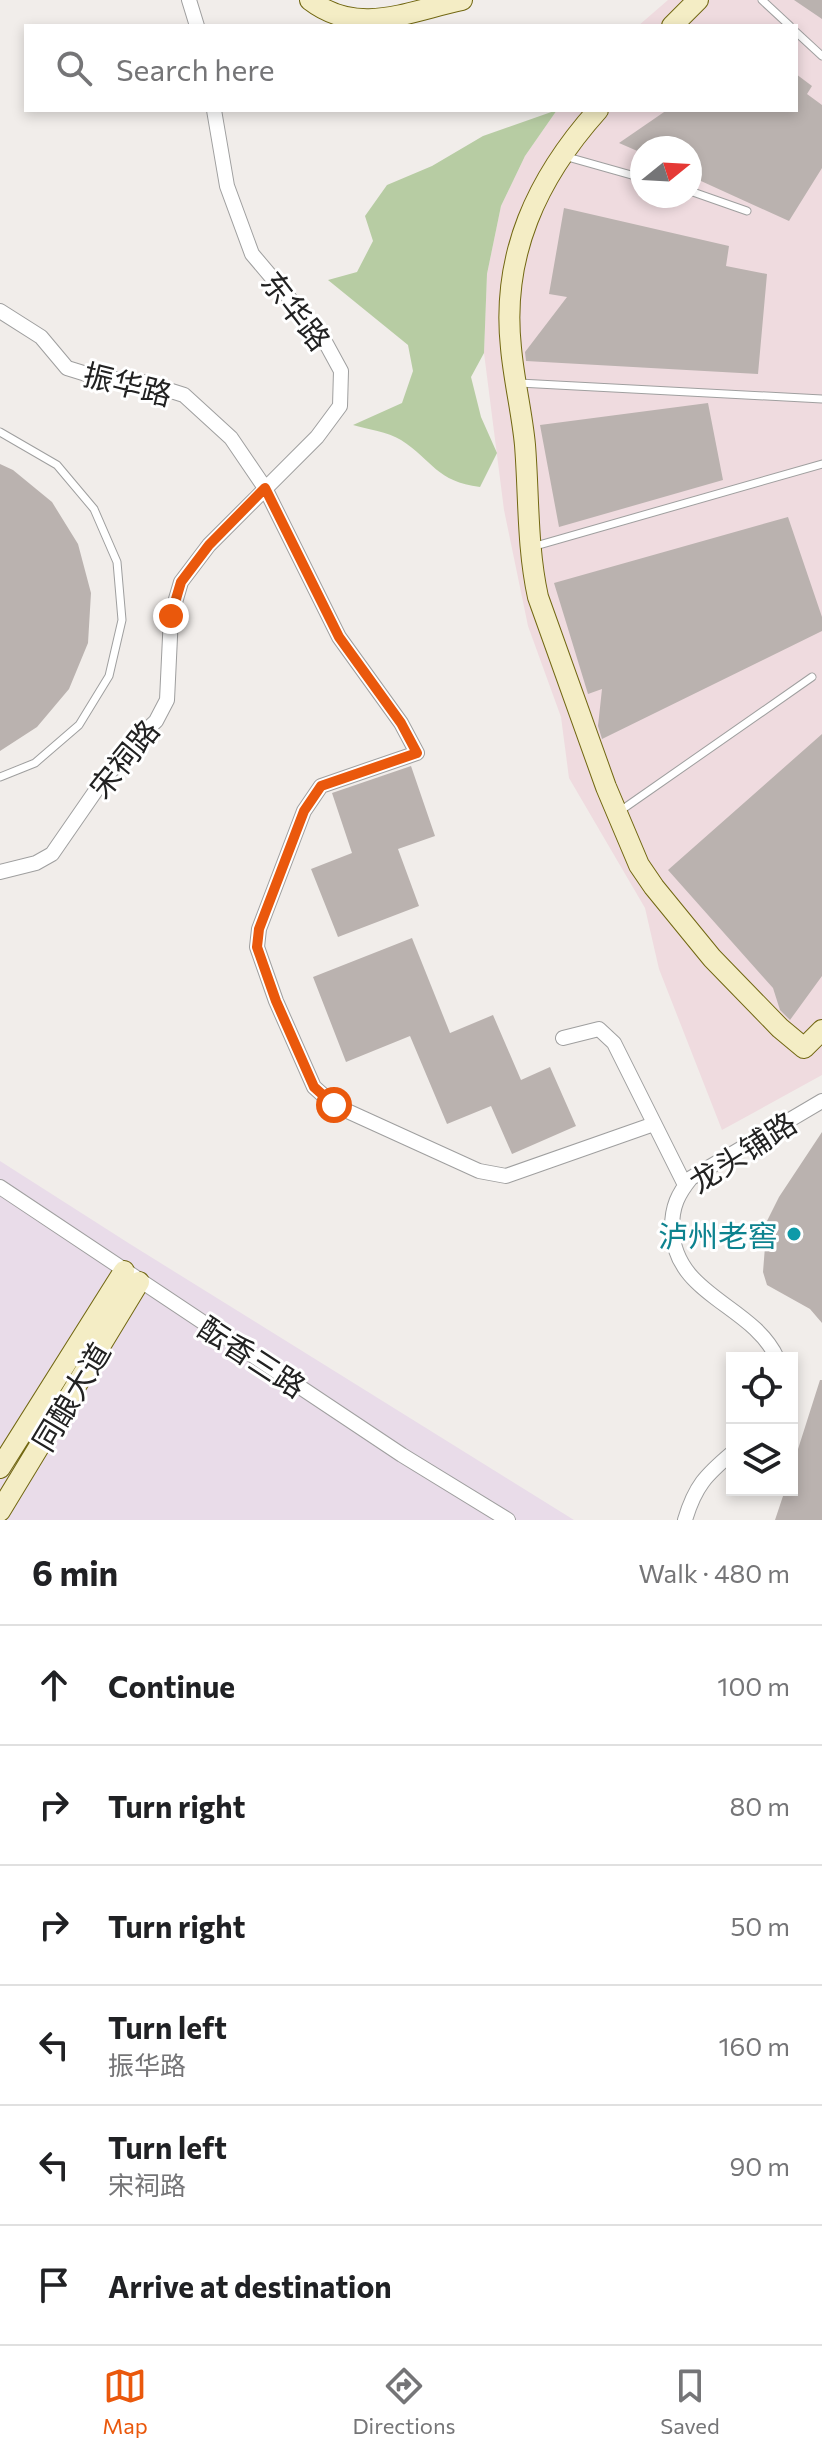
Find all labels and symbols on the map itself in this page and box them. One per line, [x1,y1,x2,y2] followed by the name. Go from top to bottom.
[630,136,702,208] north arrow
[255,263,339,357] street label: 东华路
[80,354,176,412] street label: 振华路
[153,598,189,634] route end
[80,711,166,805] street label: 宋祠路
[316,1087,352,1123] route start
[682,1103,802,1199] street label: 龙头铺路
[658,1216,778,1253] place label: 泸州老窖
[785,1225,803,1243] marker: 泸州老窖
[193,1308,313,1404] street label: 酝香三路
[23,1335,117,1457] street label: 同酿大道

